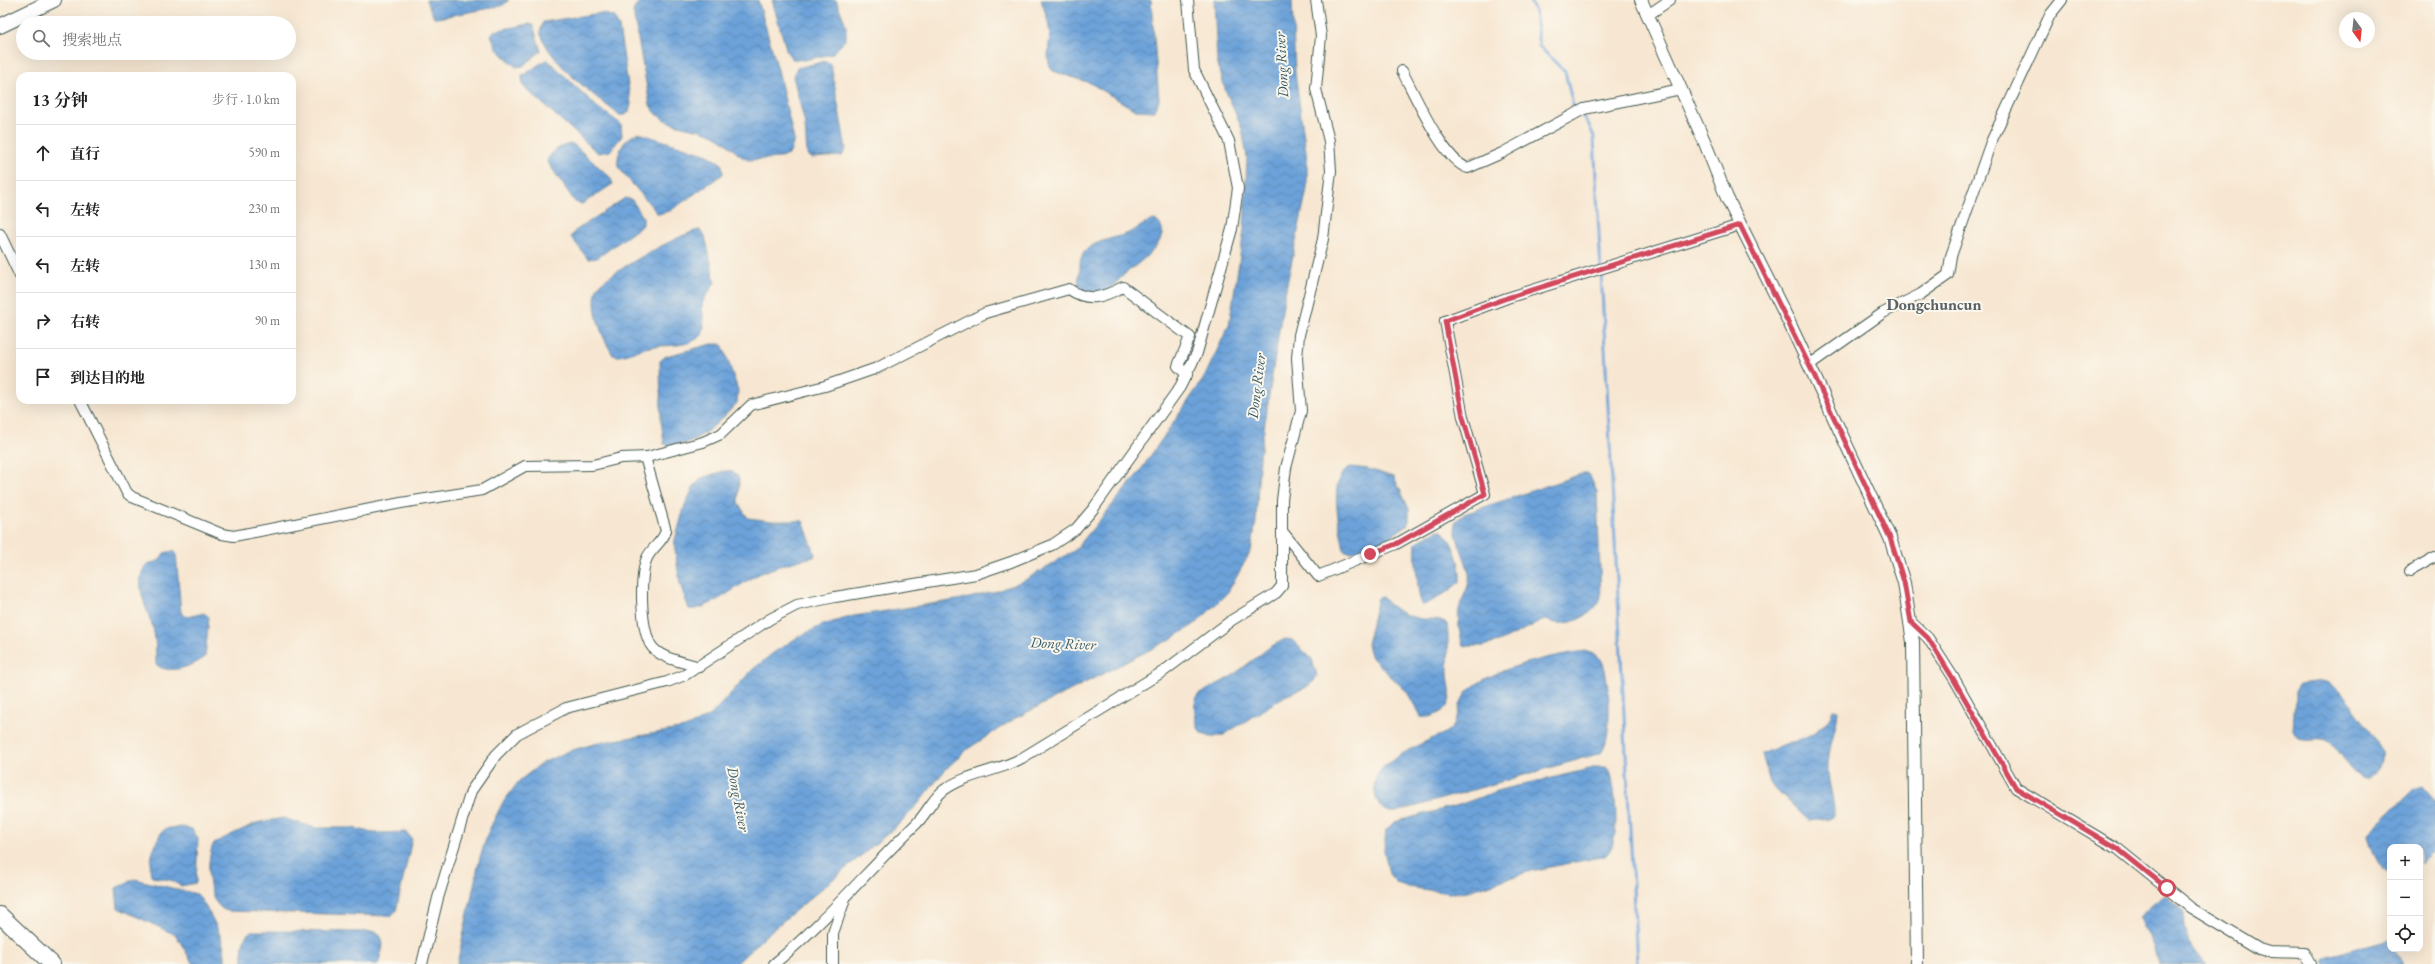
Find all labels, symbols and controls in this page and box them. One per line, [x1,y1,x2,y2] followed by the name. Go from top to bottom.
[2339,12,2375,48] north arrow
[16,16,296,60] search box
[30,27,52,49] icon: search
[62,30,122,49] text: 搜索地点
[1270,30,1292,99] water label: Dong River
[32,89,88,111] text: 13 分钟
[212,91,280,108] text: 步行 · 1.0 km
[32,142,54,164] icon: ahead
[70,144,100,163] text: 直行
[249,144,280,161] text: 590 m
[32,198,54,220] icon: left
[70,200,100,219] text: 左转
[249,200,280,217] text: 230 m
[32,254,54,276] icon: left
[70,256,100,275] text: 左转
[249,256,280,273] text: 130 m
[1887,294,1981,315] district label: Dongchuncun
[32,310,54,332] icon: right
[70,312,100,331] text: 右转
[255,312,280,329] text: 90 m
[1242,351,1270,421] water label: Dong River
[32,366,54,388] icon: arrive
[70,368,145,387] text: 到达目的地
[1361,545,1379,563] route end
[1029,632,1098,654] water label: Dong River
[723,764,755,834] water label: Dong River
[2387,844,2423,952] map controls
[2387,844,2423,880] button: +
[2158,879,2176,897] route start
[2387,880,2423,916] button: −
[2387,916,2423,952] button: locate

